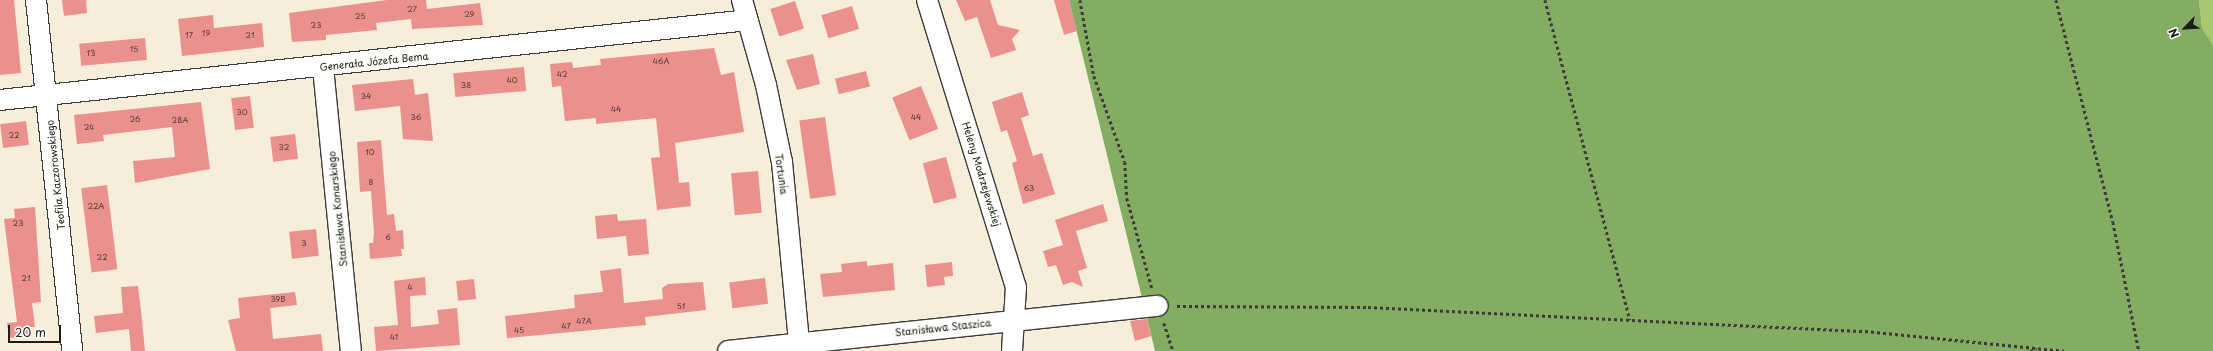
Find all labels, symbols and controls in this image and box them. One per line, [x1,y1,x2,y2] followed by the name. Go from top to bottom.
[407,5,417,15] house number: 27
[2165,8,2205,48] north arrow
[464,10,474,20] house number: 29
[355,12,365,22] house number: 25
[311,21,321,31] house number: 23
[2164,26,2183,41] text: N
[202,29,210,39] house number: 19
[185,31,193,41] house number: 17
[245,31,255,41] house number: 21
[130,45,138,55] house number: 15
[87,49,95,59] house number: 13
[319,49,429,73] street label: Generała Józefa Bema
[653,57,669,67] house number: 46A
[557,70,567,80] house number: 42
[506,76,518,86] house number: 40
[461,81,471,91] house number: 38
[361,92,371,102] house number: 34
[611,105,621,115] house number: 44
[236,108,248,118] house number: 30
[411,113,421,123] house number: 36
[911,113,921,123] house number: 44
[130,115,140,125] house number: 26
[172,116,188,126] house number: 28A
[43,119,67,231] street label: Teofila Kaczorowskiego
[960,120,1004,228] street label: Heleny Modrzejewskiej
[84,123,94,133] house number: 24
[9,131,19,141] house number: 22
[279,143,289,153] house number: 32
[365,148,375,158] house number: 10
[325,151,349,267] street label: Stanisława Konarskiego
[773,153,791,195] street label: Tortunia
[369,178,373,188] house number: 8
[1024,184,1034,194] house number: 63
[88,202,104,212] house number: 22A
[13,219,23,229] house number: 23
[385,233,391,243] house number: 6
[301,239,307,249] house number: 3
[97,253,107,263] house number: 22
[21,274,31,284] house number: 21
[407,283,413,293] house number: 4
[270,295,286,305] house number: 39B
[677,302,685,312] house number: 51
[894,316,992,338] street label: Stanisława Staszica
[10,317,63,343] scale bar
[576,317,592,327] house number: 47A
[561,322,571,332] house number: 47
[15,323,46,341] text: 20 m
[514,326,524,336] house number: 45
[390,333,398,343] house number: 41

